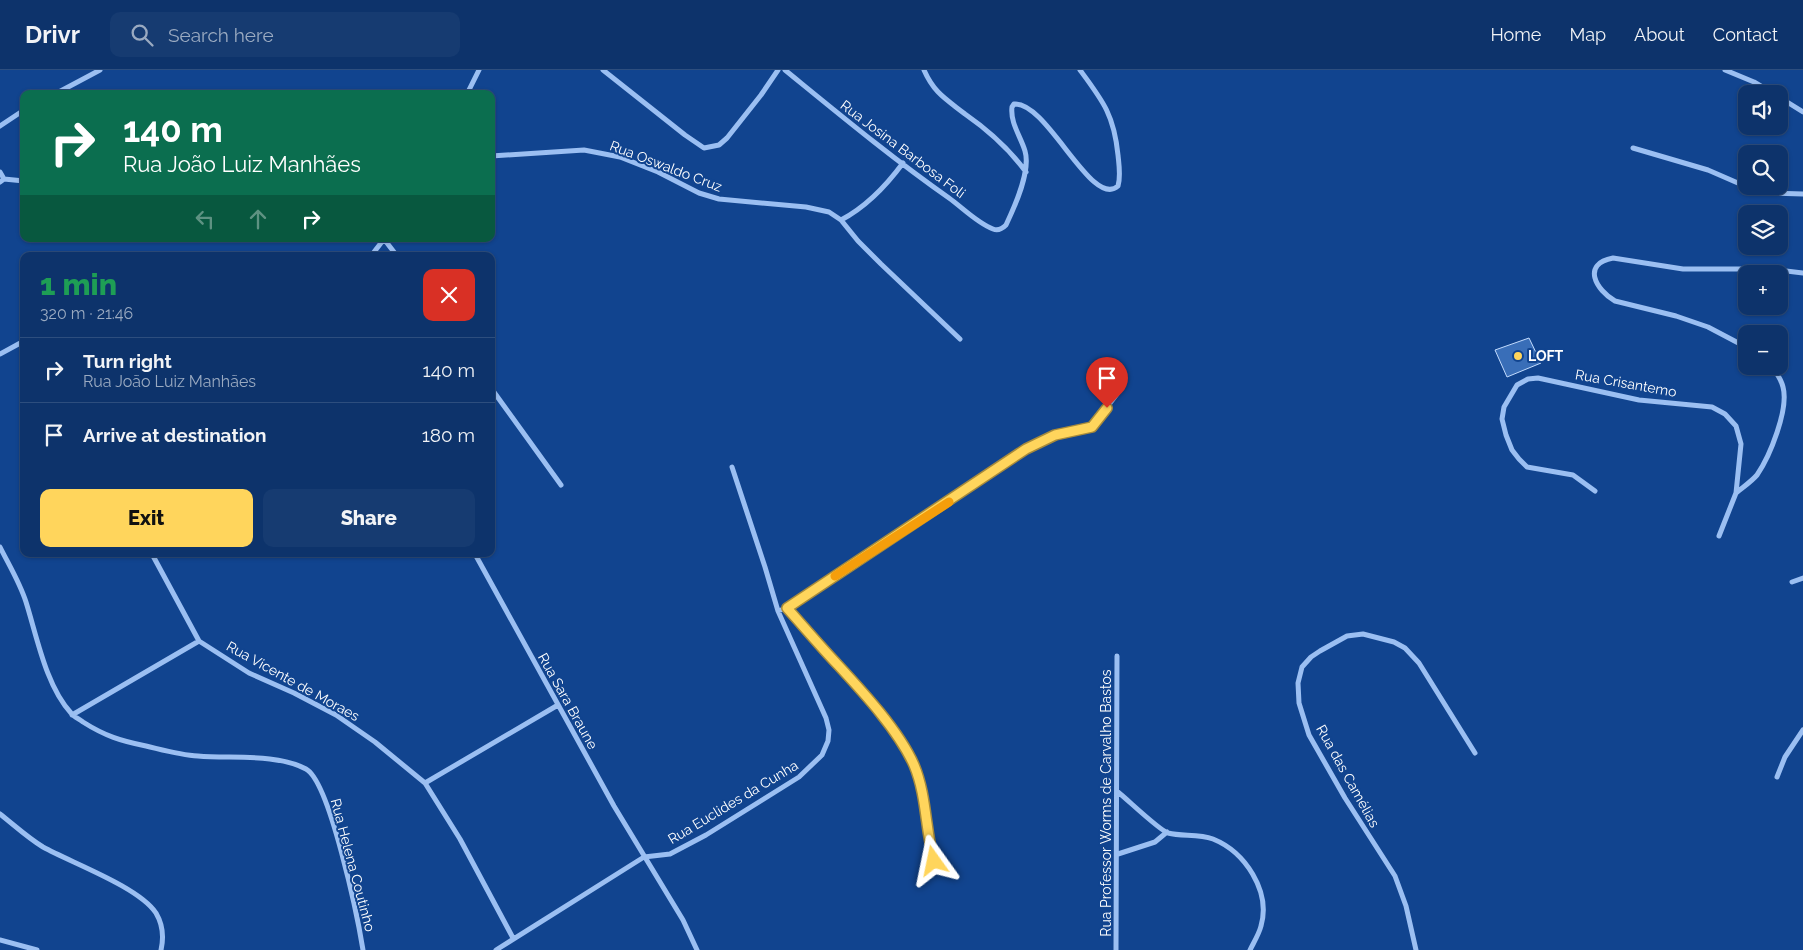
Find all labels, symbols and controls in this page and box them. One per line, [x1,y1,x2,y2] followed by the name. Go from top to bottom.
[110,12,460,57] search box
[25,20,80,49] text: Drivr
[128,21,156,49] icon: search
[168,24,274,46] text: Search here
[1490,24,1541,45] text: Home
[1569,24,1606,45] text: Map
[1634,24,1685,45] text: About
[1713,24,1778,45] text: Contact
[1738,85,1788,375] map controls
[1738,85,1788,135] button: sound
[837,97,969,201] street label: Rua Josina Barbosa Foli
[123,109,223,150] text: 140 m
[40,110,105,175] icon: right
[608,137,724,195] street label: Rua Oswaldo Cruz
[1738,145,1788,195] button: search
[123,151,361,177] text: Rua João Luiz Manhães
[191,205,219,233] icon: left
[244,205,272,233] icon: ahead
[297,205,325,233] icon: right
[1738,205,1788,255] button: layers
[1738,265,1788,315] button: +
[40,267,117,302] text: 1 min
[423,269,475,321] button: close
[40,304,133,323] text: 320 m · 21:46
[1738,325,1788,375] button: −
[1528,348,1564,364] place label: LOFT
[83,350,172,372] text: Turn right
[1512,350,1524,362] marker: LOFT
[40,356,68,384] icon: right
[1086,357,1128,408] pin
[423,359,475,381] text: 140 m
[1093,364,1121,392] icon: arrive
[1574,366,1678,400] street label: Rua Crisantemo
[83,372,256,391] text: Rua João Luiz Manhães
[40,421,68,449] icon: arrive
[83,424,267,446] text: Arrive at destination
[422,424,475,446] text: 180 m
[40,489,253,547] button: Exit
[263,489,475,547] button: Share
[224,638,362,724] street label: Rua Vicente de Moraes
[535,650,601,752] street label: Rua Sara Braune
[1098,669,1114,937] street label: Rua Professor Worms de Carvalho Bastos
[1313,722,1383,830] street label: Rua das Camélias
[665,757,801,847] street label: Rua Euclides da Cunha
[328,797,378,933] street label: Rua Helena Coutinho
[907,834,959,886] position arrow

